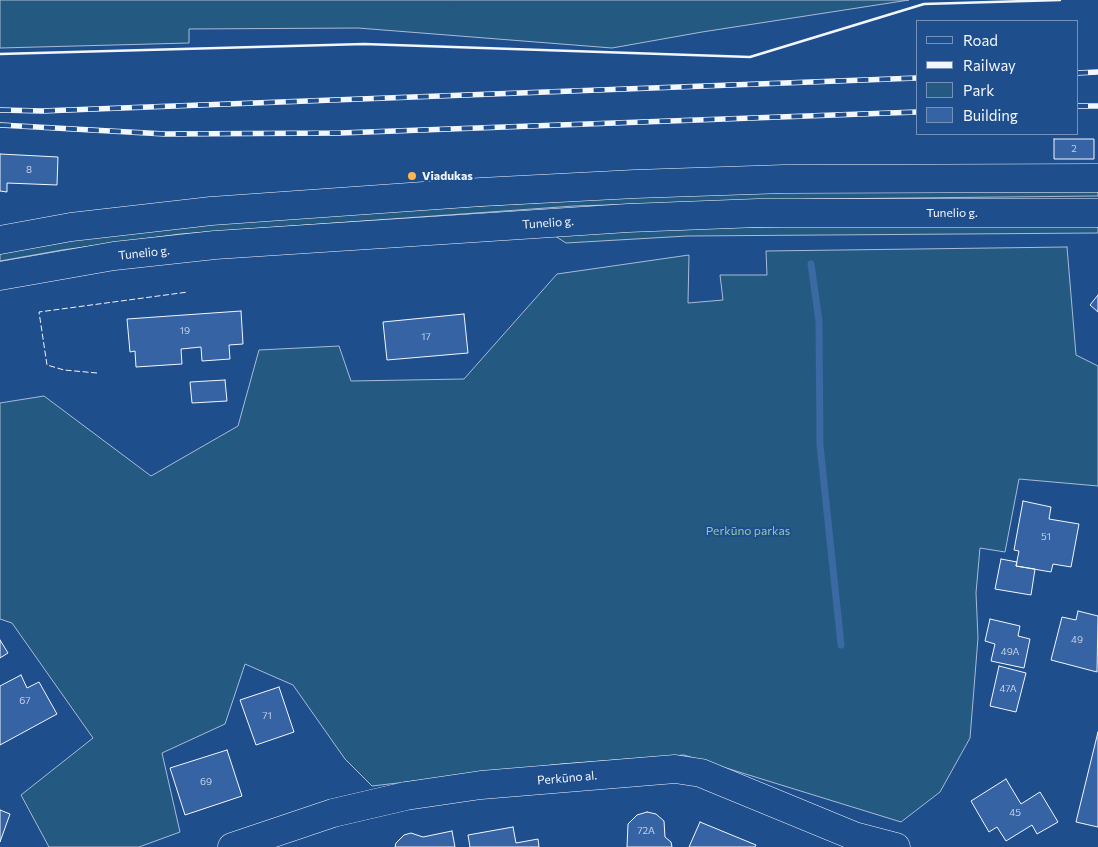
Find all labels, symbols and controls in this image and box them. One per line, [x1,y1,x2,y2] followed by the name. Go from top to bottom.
[916,20,1078,135] legend
[963,31,998,49] text: Road
[963,56,1016,74] text: Railway
[963,81,994,99] text: Park
[963,106,1018,124] text: Building
[1071,143,1077,155] house number: 2
[26,164,32,176] house number: 8
[422,169,473,183] place label: Viadukas
[406,170,418,182] marker: Viadukas
[926,206,978,220] street label: Tunelio g.
[522,214,574,232] street label: Tunelio g.
[118,243,170,263] street label: Tunelio g.
[180,325,190,337] house number: 19
[421,331,431,343] house number: 17
[706,524,790,538] park label: Perkūno parkas
[1041,531,1051,543] house number: 51
[1071,634,1083,646] house number: 49
[1001,646,1019,658] house number: 49A
[999,683,1017,695] house number: 47A
[19,695,31,707] house number: 67
[262,710,272,722] house number: 71
[536,768,598,788] street label: Perkūno al.
[200,776,212,788] house number: 69
[1009,807,1021,819] house number: 45
[637,825,655,837] house number: 72A

